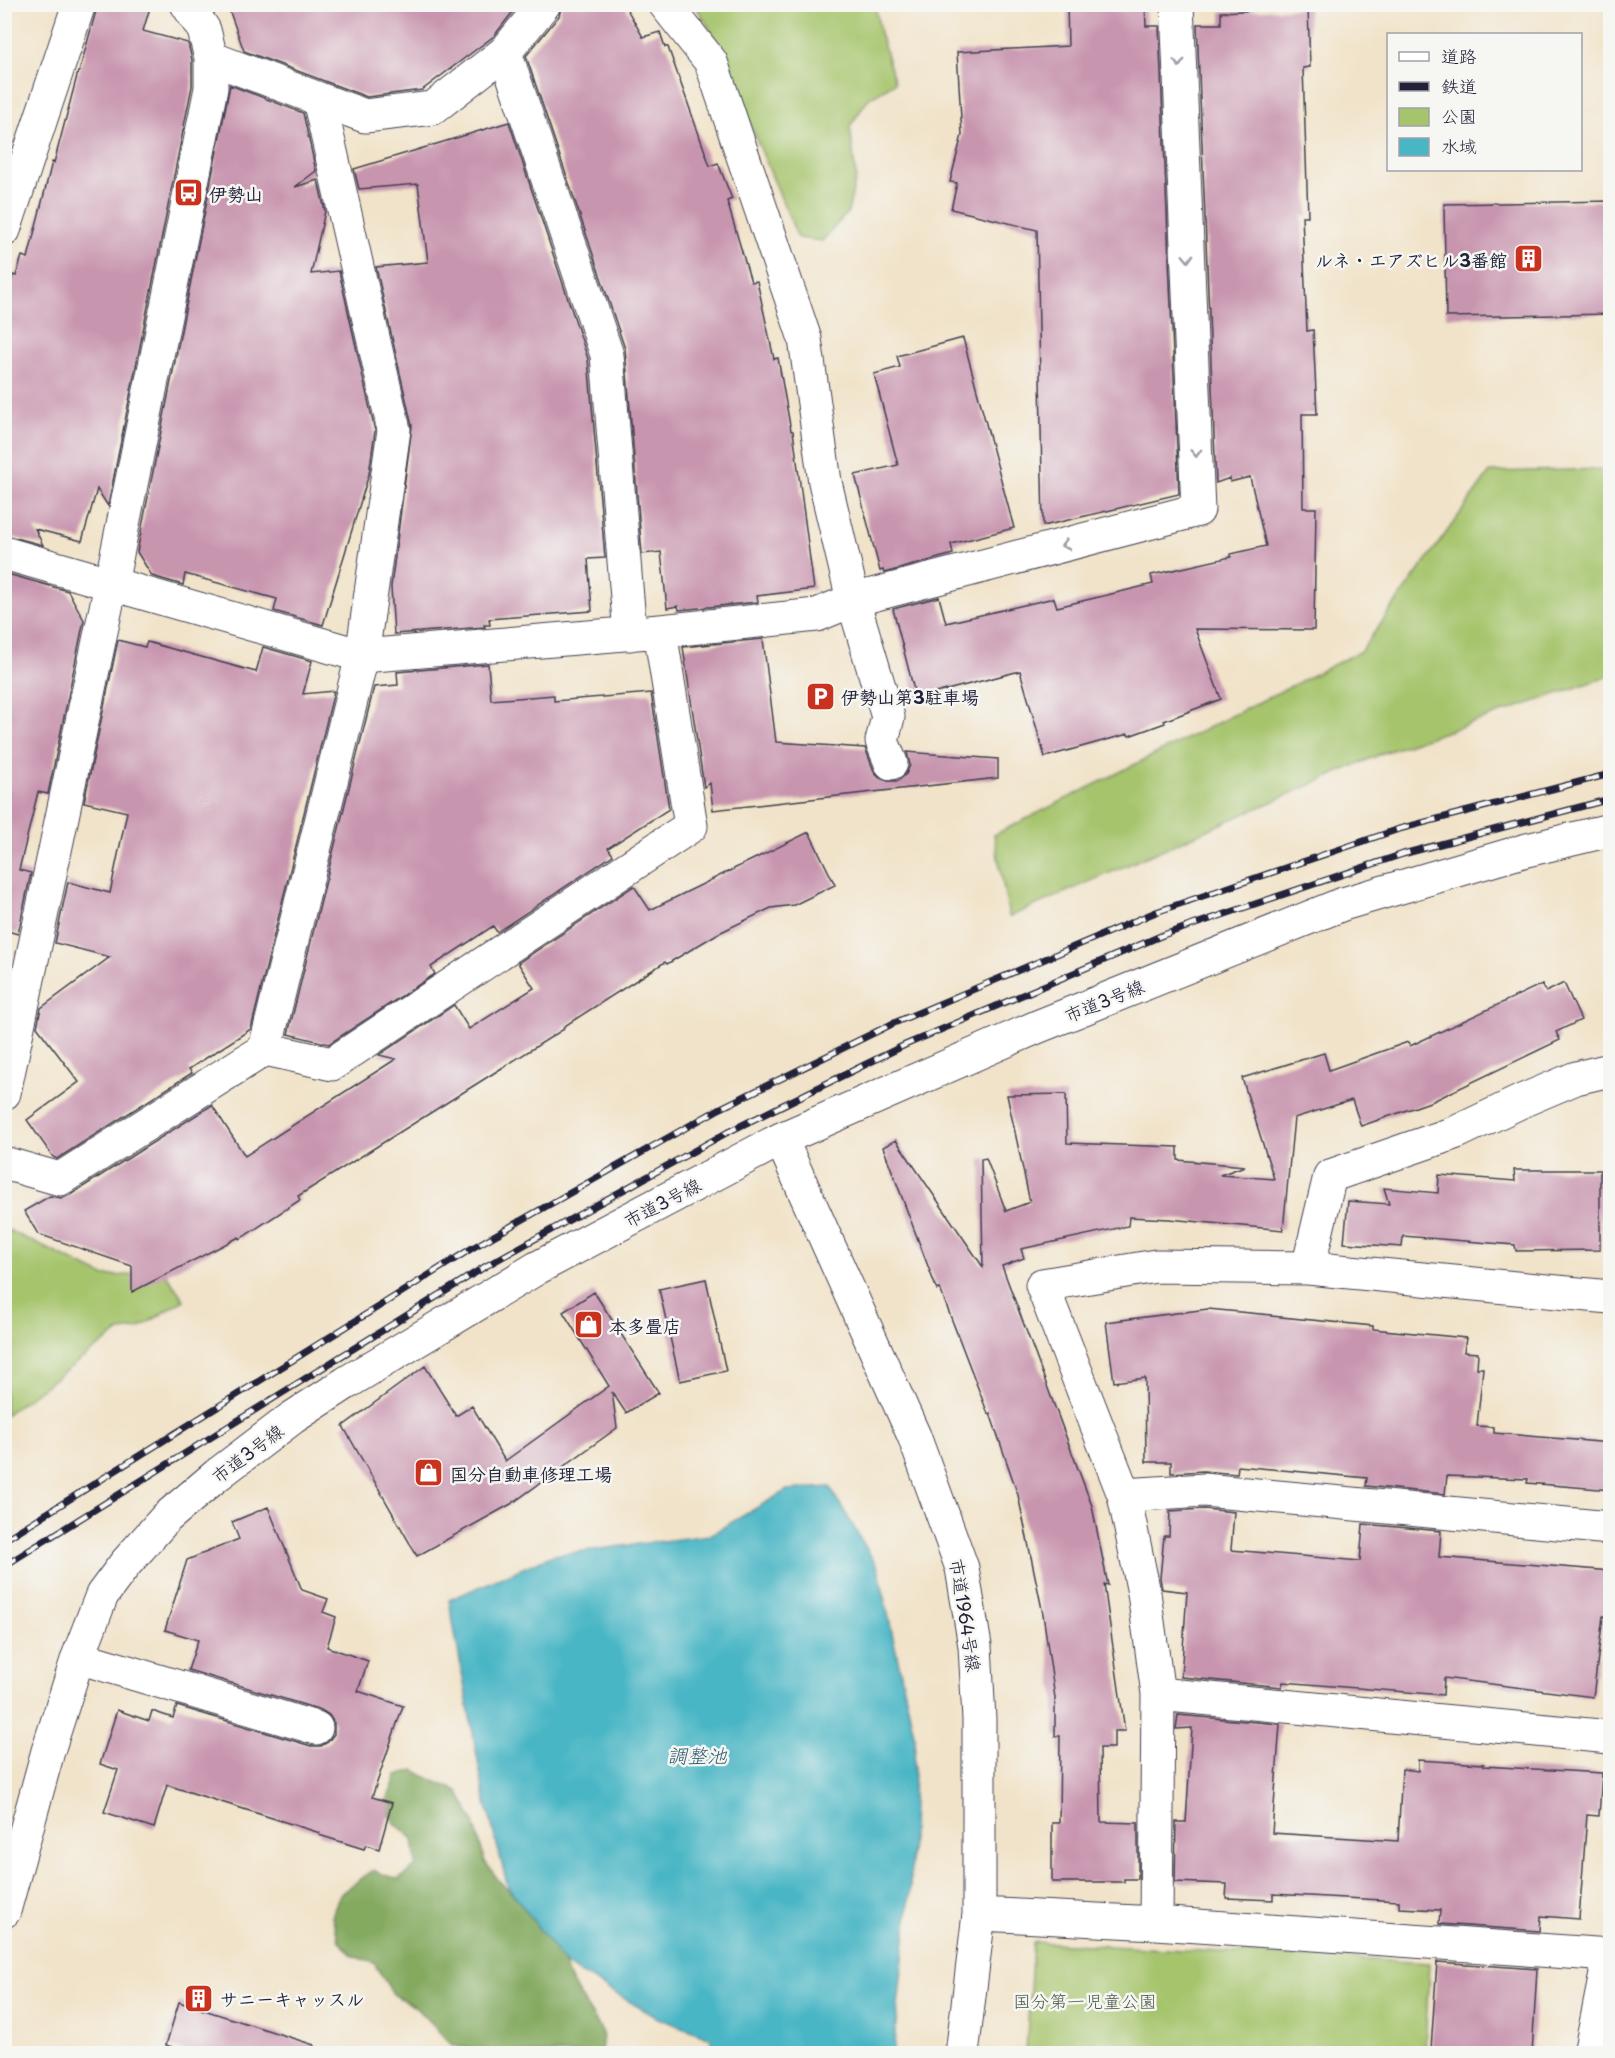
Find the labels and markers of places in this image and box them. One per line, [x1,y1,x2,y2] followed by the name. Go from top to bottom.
[172,177,204,209] bus stop icon: 伊勢山
[209,180,263,207] place label: 伊勢山
[1512,243,1544,275] building icon: ルネ・エアズヒル3番館
[1315,246,1507,273] place label: ルネ・エアズヒル3番館
[804,680,836,712] parking icon: 伊勢山第3駐車場
[841,683,979,710] place label: 伊勢山第3駐車場
[572,1309,604,1341] shop icon: 本多畳店
[609,1312,681,1339] place label: 本多畳店
[413,1457,445,1489] shop icon: 国分自動車修理工場
[450,1460,612,1487] place label: 国分自動車修理工場
[183,1982,215,2014] building icon: サニーキャッスル
[220,1985,364,2012] place label: サニーキャッスル

